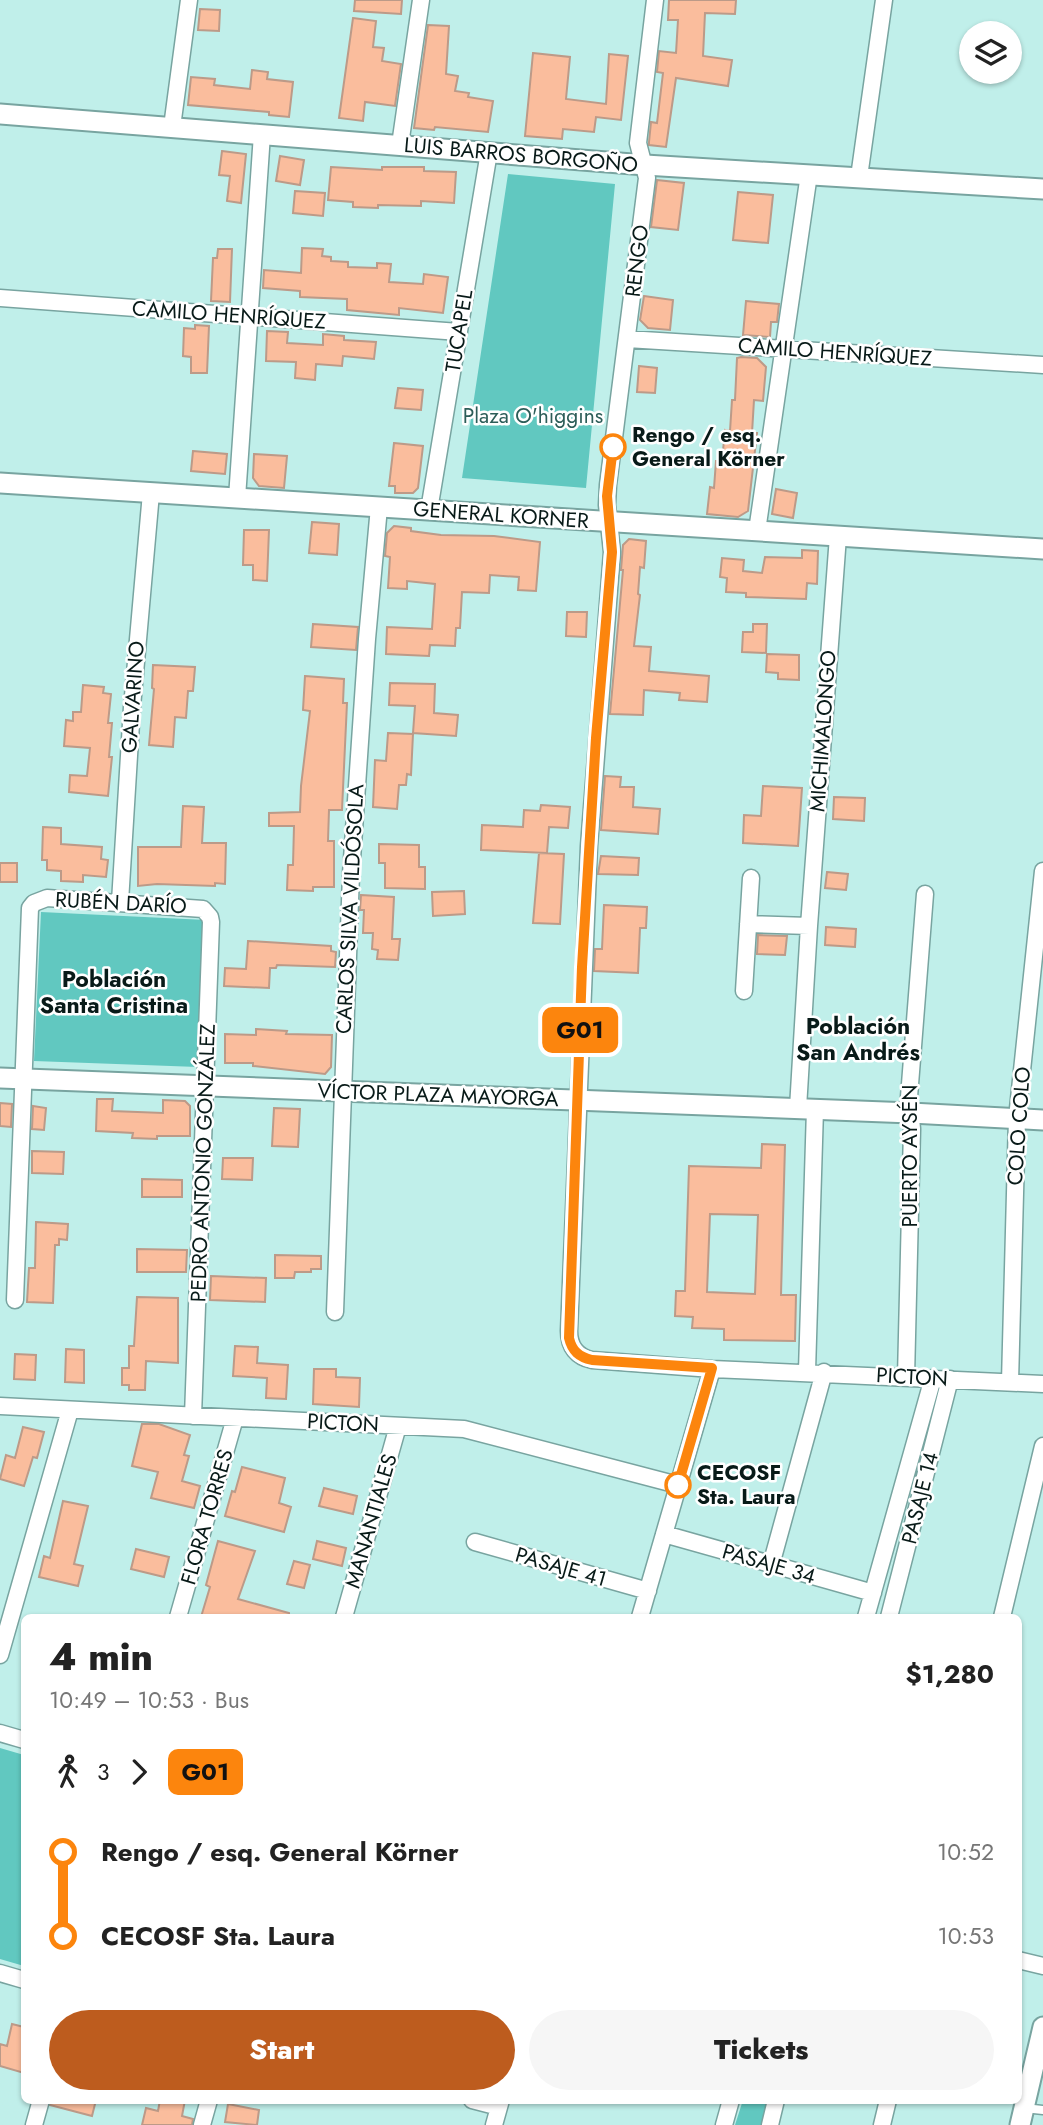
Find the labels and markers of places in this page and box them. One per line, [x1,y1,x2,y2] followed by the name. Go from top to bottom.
[632,420,785,474] place label: Rengo / esq. General Körner
[600,434,626,460] marker: Rengo / esq. General Körner
[697,1458,796,1512] place label: CECOSF Sta. Laura
[665,1472,691,1498] marker: CECOSF Sta. Laura

